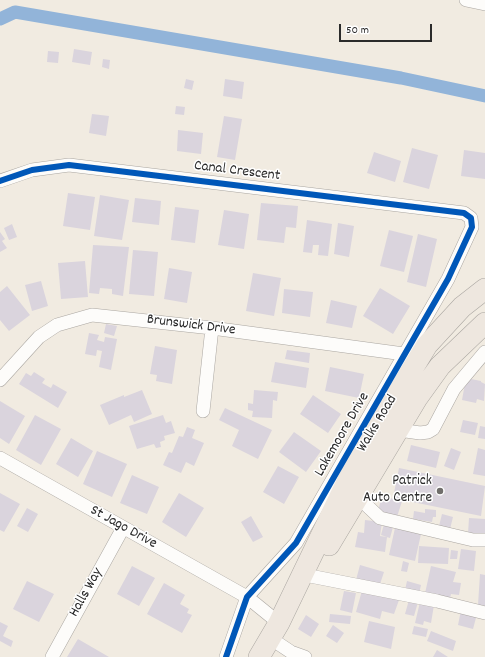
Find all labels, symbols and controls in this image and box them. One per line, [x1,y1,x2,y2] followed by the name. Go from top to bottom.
[341,16,434,42] scale bar
[346,22,369,39] text: 50 m
[193,158,281,186] street label: Canal Crescent
[146,312,236,340] street label: Brunswick Drive
[312,390,374,480] street label: Lakemoore Drive
[354,392,402,456] street label: Walks Road
[363,473,432,508] place label: Patrick Auto Centre
[435,486,445,496] marker: Patrick Auto Centre
[86,502,160,554] street label: St Jago Drive
[66,565,108,621] street label: Halls Way

